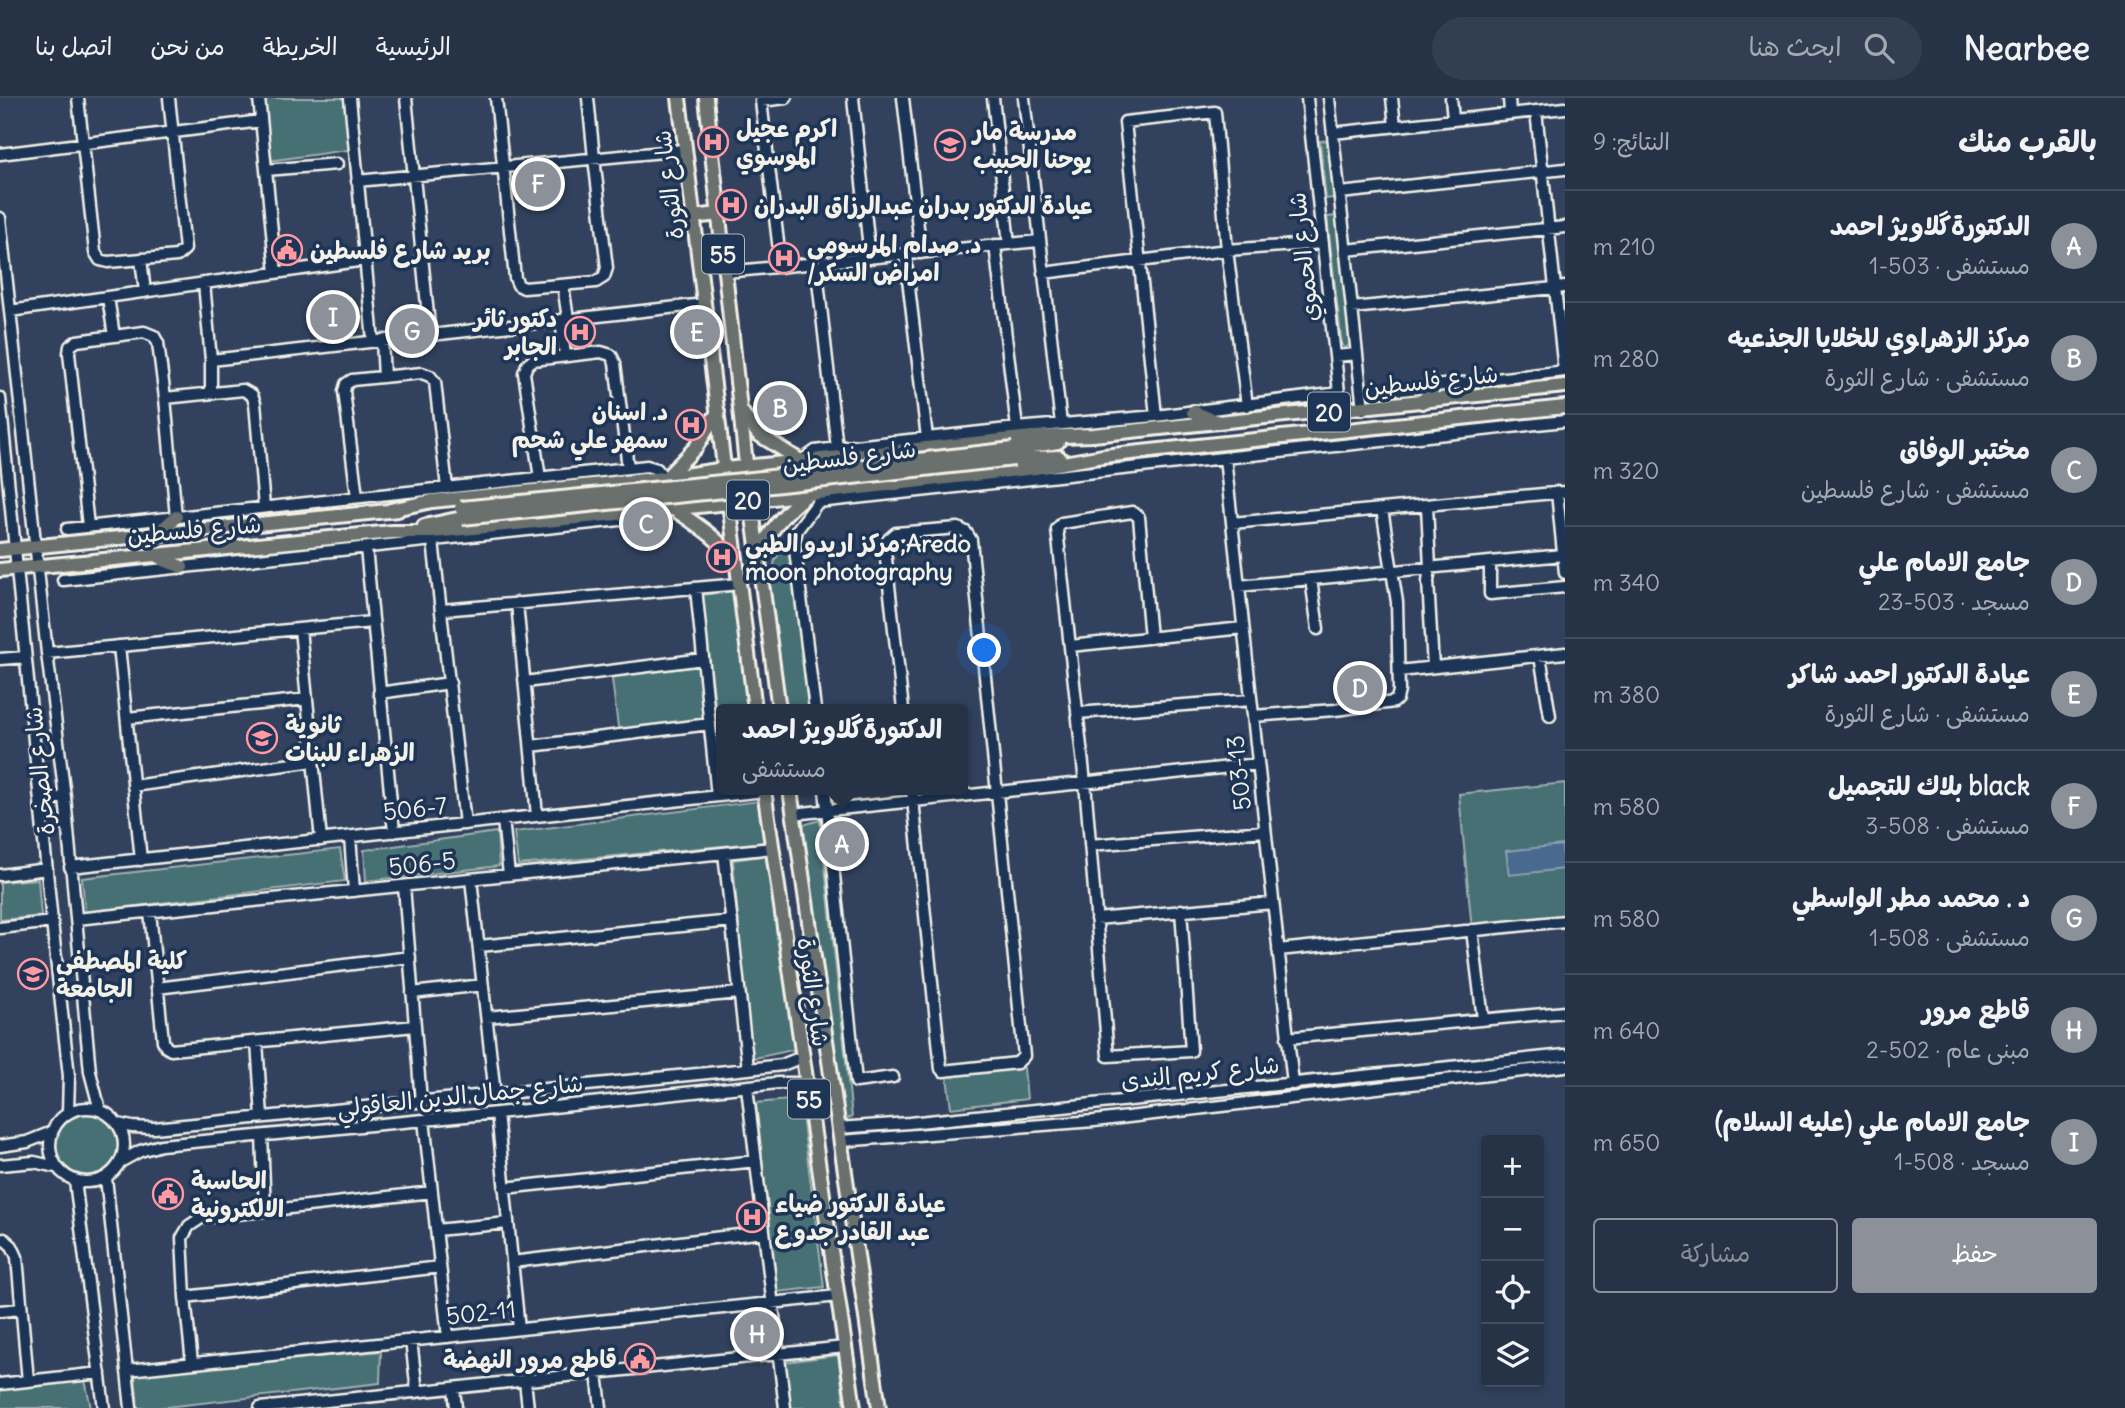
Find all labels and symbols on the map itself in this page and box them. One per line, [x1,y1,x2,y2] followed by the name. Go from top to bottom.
[736,113,837,175] place label: اكرم عجيل الموسوي
[971,116,1092,176] place label: مدرسة مار يوحنا الحبيب
[696,125,730,159] hospital icon: اكرم عجيل الموسوي
[646,128,693,241] street label: شارع الثورة
[933,128,967,162] school or university icon: مدرسة مار يوحنا الحبيب
[515,158,561,210] pin: F
[714,188,748,222] hospital icon: عيادة الدكتور بدران عبدالرزاق البدران
[754,190,1092,222] place label: عيادة الدكتور بدران عبدالرزاق البدران
[1281,191,1328,323] street label: شارع الحموي
[807,229,981,287] place label: د. صدام المرسومي /امراض السكر
[270,233,304,267] public building icon: بريد شارع فلسطين
[702,234,744,274] road number: 55
[310,235,491,268] place label: بريد شارع فلسطين
[767,241,801,275] hospital icon: د. صدام المرسومي /امراض السكر
[310,291,356,343] pin: I
[472,303,557,361] place label: دكتور ثائر الجابر
[389,305,435,357] pin: G
[674,306,720,358] pin: E
[563,315,597,349] hospital icon: دكتور ثائر الجابر
[1362,358,1500,405] street label: شارع فلسطين
[757,382,803,434] pin: B
[1308,392,1350,432] road number: 20
[512,396,668,461] place label: د. اسنان سمهر علي شحم
[674,408,708,442] hospital icon: د. اسنان سمهر علي شحم
[780,433,918,482] street label: شارع فلسطين
[727,480,769,520] road number: 20
[623,498,669,550] pin: C
[126,508,263,553] street label: شارع فلسطين
[745,528,971,586] place label: مركز اريدو الطبي;Aredo moon photography
[705,540,739,574] hospital icon: مركز اريدو الطبي;Aredo moon photography
[967,633,1001,667] your location
[1337,662,1383,714] pin: D
[17,705,64,837] street label: شارع الصخرة
[285,709,415,767] place label: ثانوية الزهراء للبنات
[245,721,279,755] school or university icon: ثانوية الزهراء للبنات
[1219,734,1257,812] street label: 503-13
[381,790,449,826] street label: 506-7
[819,818,865,870] pin: A
[387,845,457,881] street label: 506-5
[789,935,837,1049] street label: شارع الثورة
[56,945,187,1003] place label: كلية المصطفى الجامعة
[16,957,50,991] school or university icon: كلية المصطفى الجامعة
[1119,1049,1281,1099] street label: شارع كريم الندى
[336,1067,585,1130] street label: شارع جمال الدين العاقولي
[788,1080,830,1118] road number: 55
[191,1165,284,1223] place label: الحاسبة الالكترونية
[151,1177,185,1211] public building icon: الحاسبة الالكترونية
[775,1188,946,1249] place label: عيادة الدكتور ضياء عبد القادر جدوع
[735,1200,769,1234] hospital icon: عيادة الدكتور ضياء عبد القادر جدوع
[445,1293,517,1331] street label: 502-11
[734,1308,780,1360] pin: H
[623,1342,657,1376] public building icon: قاطع مرور النهضة
[443,1344,617,1377] place label: قاطع مرور النهضة

